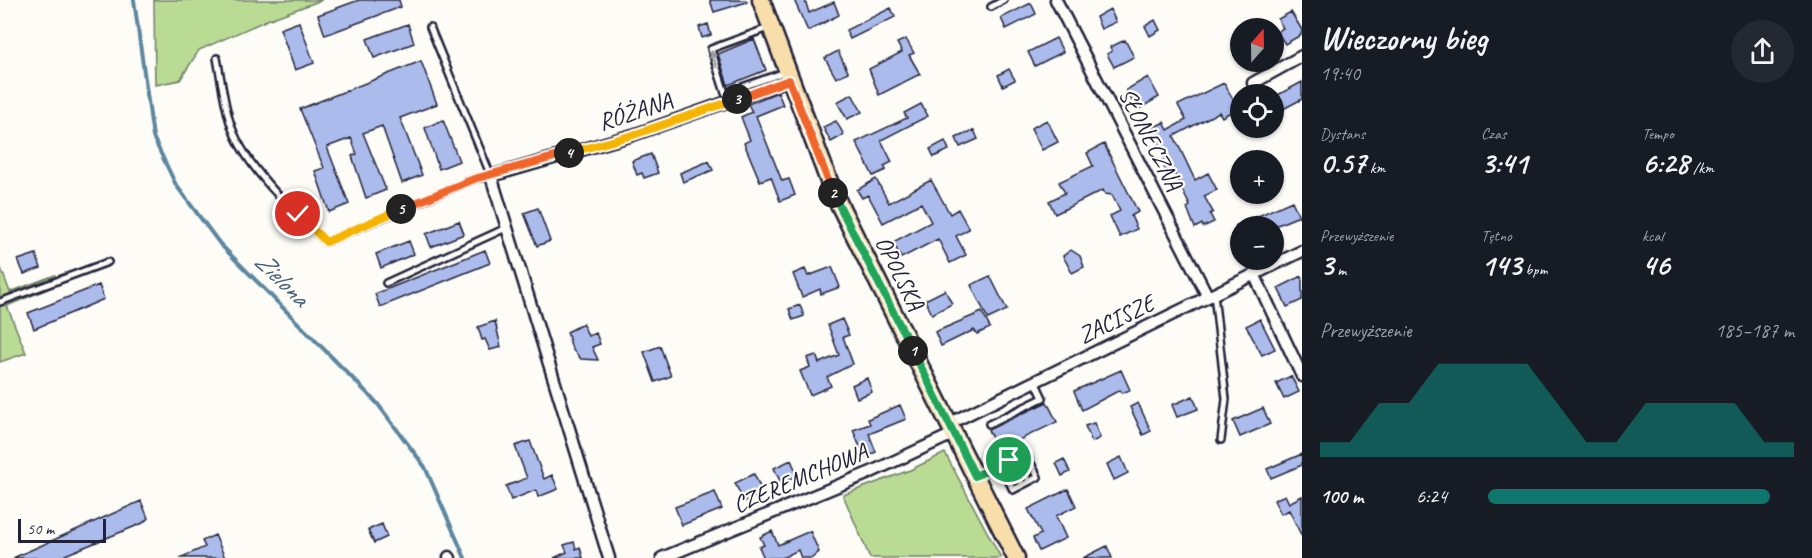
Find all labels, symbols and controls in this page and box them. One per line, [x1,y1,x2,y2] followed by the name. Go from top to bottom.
[1320,17,1487,59] text: Wieczorny bieg
[1230,18,1284,72] north arrow
[1230,18,1284,270] map controls
[1731,20,1794,83] button: share
[709,50,718,68] one-way arrow
[1320,61,1360,86] text: 19:40
[1112,82,1190,196] street label: SŁONECZNA
[722,84,752,114] pin: 3
[1230,84,1284,138] button: locate
[594,85,677,137] street label: RÓŻANA
[733,89,741,109] text: 3
[1320,124,1365,144] text: Dystans
[1481,124,1506,144] text: Czas
[1642,124,1674,144] text: Tempo
[554,138,584,168] pin: 4
[565,143,573,163] text: 4
[1320,144,1366,182] text: 0.57
[1481,144,1527,182] text: 3:41
[1642,144,1689,182] text: 6:28
[1230,150,1284,204] button: +
[1366,158,1385,178] text: km
[1689,158,1714,178] text: /km
[818,178,848,208] pin: 2
[829,183,837,203] text: 2
[272,188,323,239] pin
[386,194,416,224] pin: 5
[281,197,314,230] icon: check
[398,199,404,219] text: 5
[1230,216,1284,270] button: −
[1320,226,1393,246] text: Przewyższenie
[1481,226,1512,246] text: Tętno
[1642,226,1663,246] text: kcal
[869,231,932,316] street label: OPOLSKA
[248,245,318,315] water label: Zielona
[1320,246,1334,284] text: 3
[1481,246,1522,284] text: 143
[1642,246,1670,284] text: 46
[1334,260,1346,280] text: m
[1522,260,1547,280] text: bpm
[1073,286,1162,350] street label: ZACISZE
[1320,318,1412,343] text: Przewyższenie
[1715,318,1794,343] text: 185–187 m
[898,336,928,366] pin: 1
[909,341,917,361] text: 1
[983,434,1034,485] pin
[728,436,873,520] street label: CZEREMCHOWA
[992,443,1025,476] icon: arrive
[1320,484,1363,509] text: 100 m
[1416,484,1447,509] text: 6:24
[18,516,106,544] scale bar
[27,519,54,539] text: 50 m

